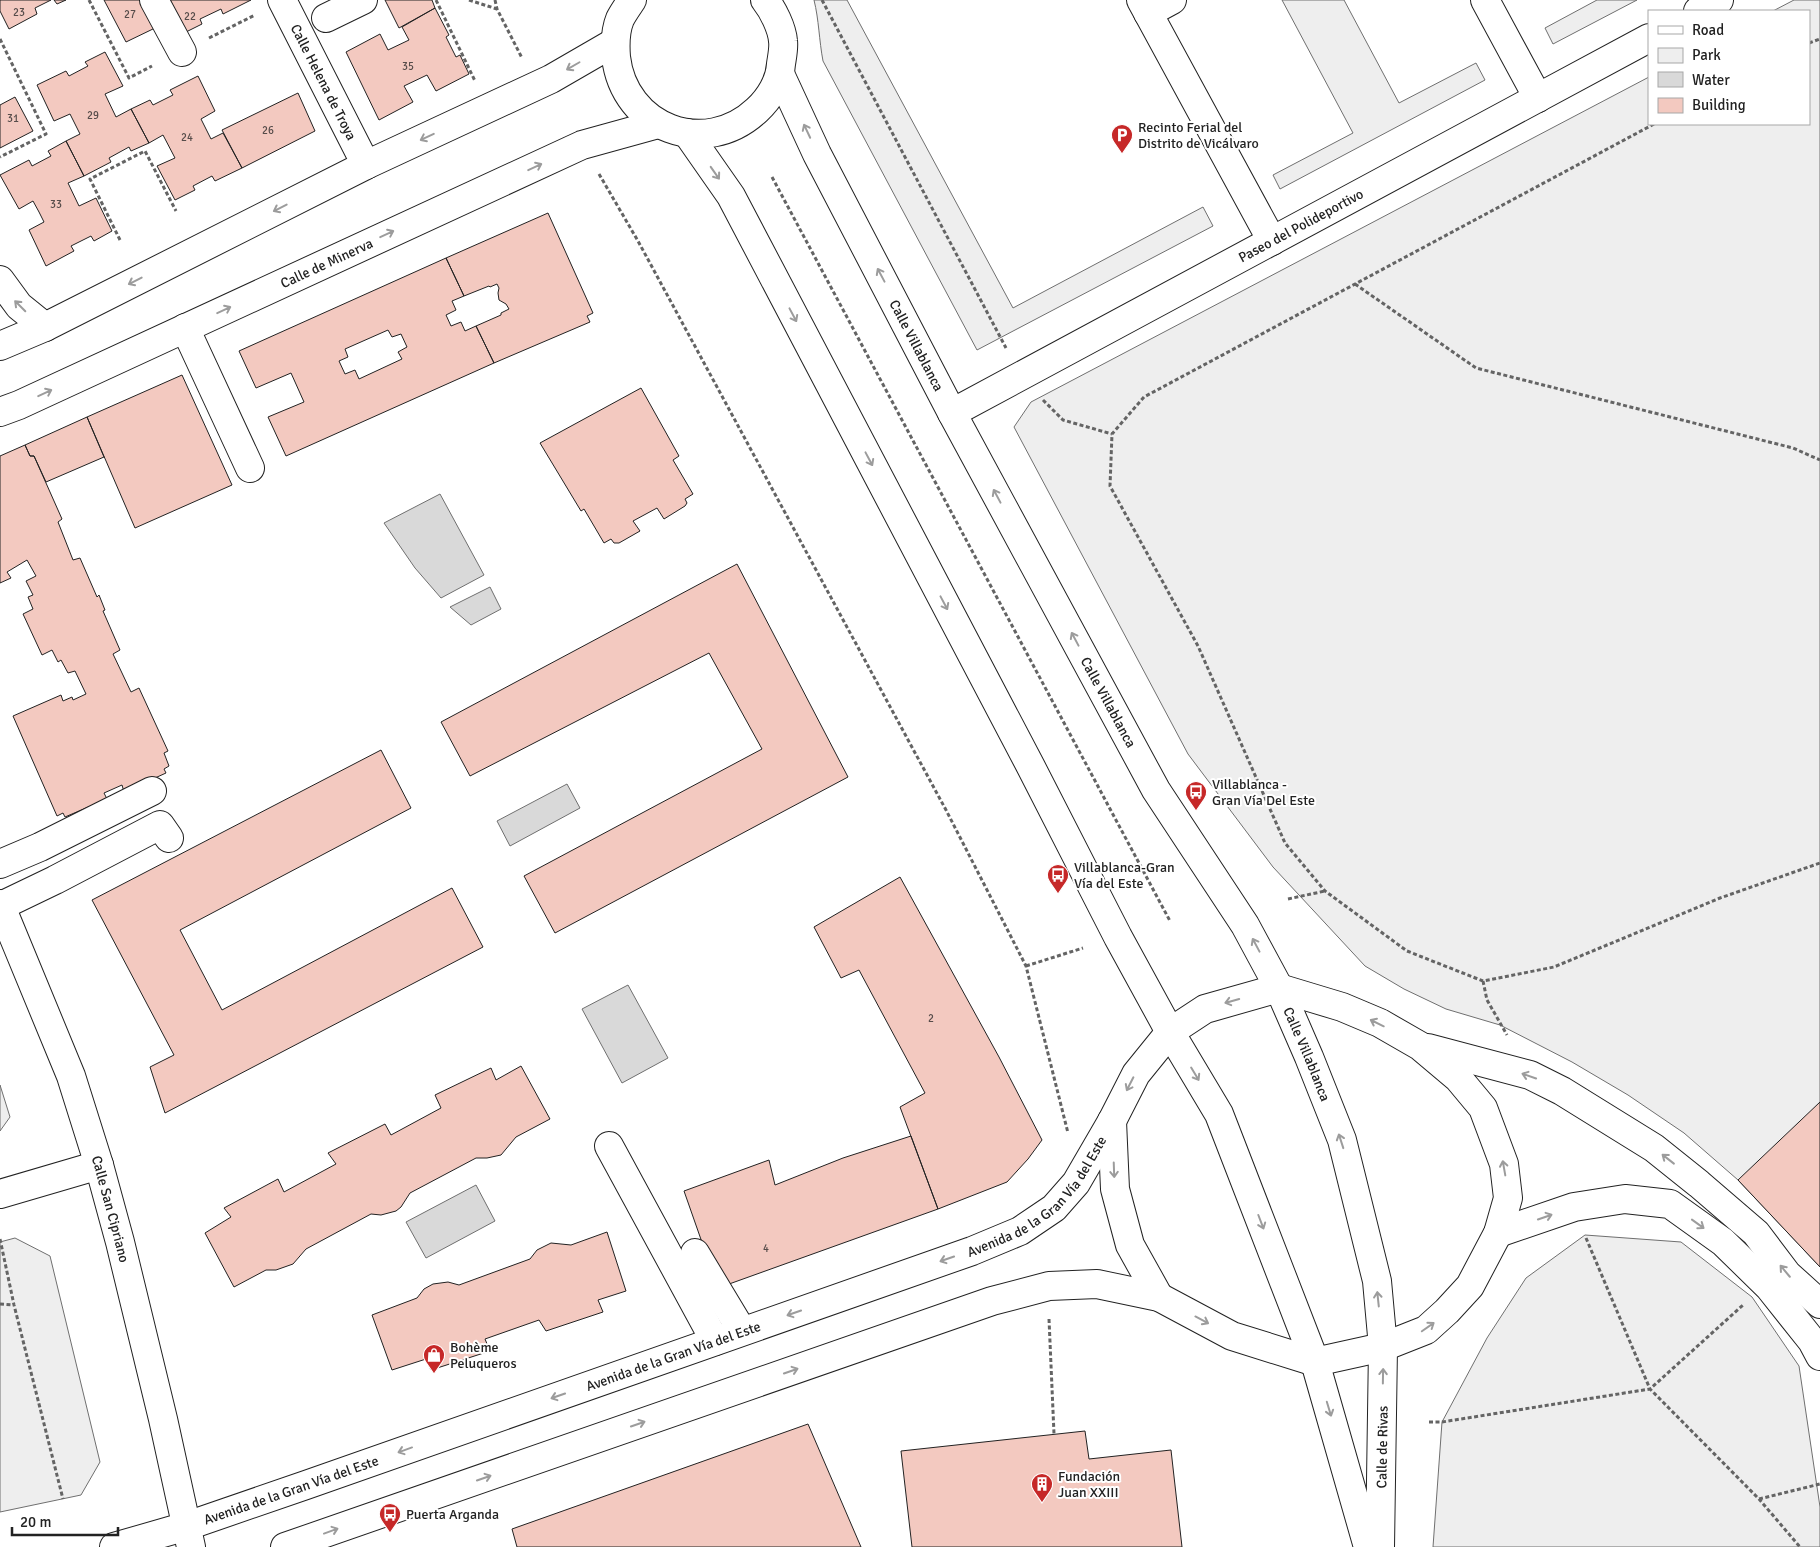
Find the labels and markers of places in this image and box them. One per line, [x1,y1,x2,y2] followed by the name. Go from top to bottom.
[1138,119,1259,152] place label: Recinto Ferial del Distrito de Vicálvaro
[1110,123,1134,154] parking icon: Recinto Ferial del Distrito de Vicálvaro
[1212,776,1315,809] place label: Villablanca - Gran Vía Del Este
[1184,780,1208,811] bus stop icon: Villablanca - Gran Vía Del Este
[1074,859,1175,892] place label: Villablanca-Gran Vía del Este
[1046,863,1070,894] bus stop icon: Villablanca-Gran Vía del Este
[450,1339,517,1372] place label: Bohème Peluqueros
[422,1343,446,1374] shop icon: Bohème Peluqueros
[1058,1468,1120,1501] place label: Fundación Juan XXIII
[1030,1472,1054,1503] building icon: Fundación Juan XXIII
[378,1502,402,1533] bus stop icon: Puerta Arganda
[406,1506,499,1523] place label: Puerta Arganda

